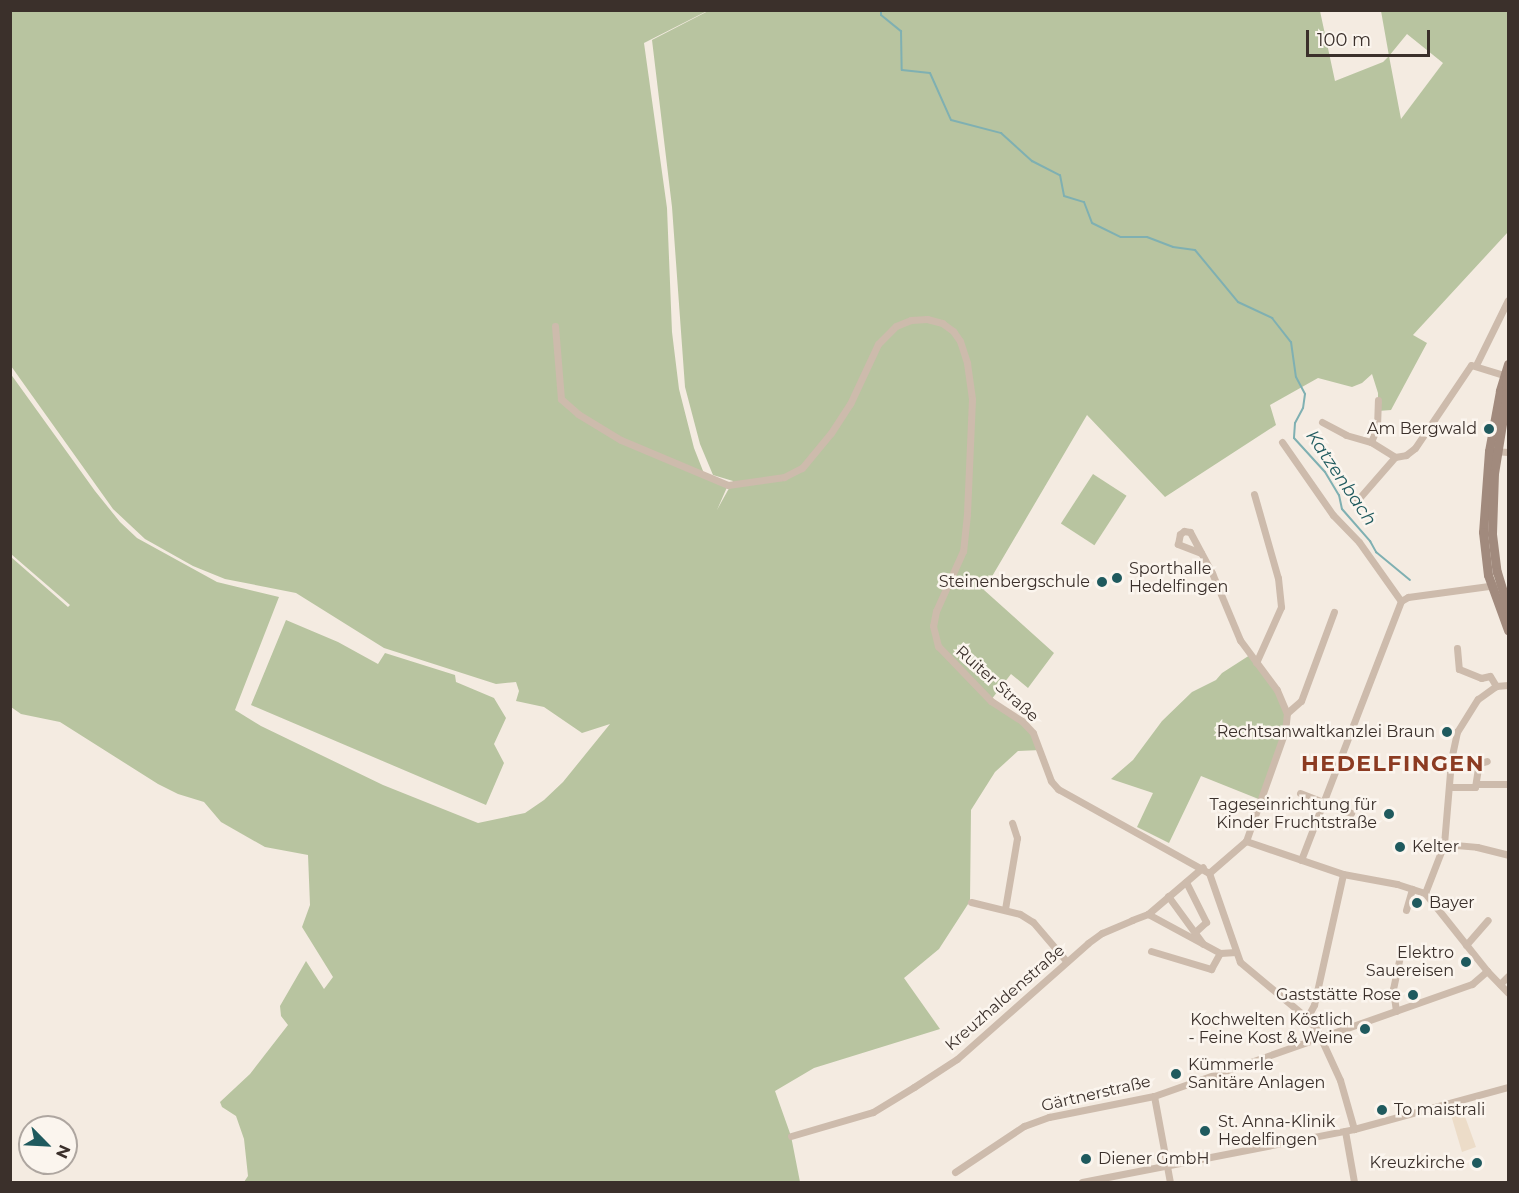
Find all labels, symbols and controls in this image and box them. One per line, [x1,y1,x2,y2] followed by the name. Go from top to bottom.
[1309,18,1434,56] scale bar
[1317,29,1371,51] text: 100 m
[1367,419,1477,439] place label: Am Bergwald
[1482,422,1496,436] marker: Am Bergwald
[1301,426,1381,530] water label: Katzenbach
[1129,559,1228,597] place label: Sporthalle Hedelfingen
[1110,571,1124,585] marker: Sporthalle Hedelfingen
[939,572,1090,592] place label: Steinenbergschule
[1095,575,1109,589] marker: Steinenbergschule
[952,642,1042,726] street label: Ruiter Straße
[1217,722,1435,742] place label: Rechtsanwaltkanzlei Braun
[1440,725,1454,739] marker: Rechtsanwaltkanzlei Braun
[1301,751,1485,777] district label: HEDELFINGEN
[1210,795,1377,833] place label: Tageseinrichtung für Kinder Fruchtstraße
[1382,807,1396,821] marker: Tageseinrichtung für Kinder Fruchtstraße
[1412,837,1459,857] place label: Kelter
[1393,840,1407,854] marker: Kelter
[1429,893,1475,913] place label: Bayer
[1410,896,1424,910] marker: Bayer
[941,941,1069,1055] street label: Kreuzhaldenstraße
[1366,943,1454,981] place label: Elektro Sauereisen
[1459,955,1473,969] marker: Elektro Sauereisen
[1276,985,1401,1005] place label: Gaststätte Rose
[1406,988,1420,1002] marker: Gaststätte Rose
[1188,1010,1353,1048] place label: Kochwelten Köstlich - Feine Kost & Weine
[1358,1022,1372,1036] marker: Kochwelten Köstlich - Feine Kost & Weine
[1188,1055,1325,1093] place label: Kümmerle Sanitäre Anlagen
[1169,1067,1183,1081] marker: Kümmerle Sanitäre Anlagen
[1039,1072,1153,1116] street label: Gärtnerstraße
[1394,1100,1485,1120] place label: To maistrali
[1375,1103,1389,1117] marker: To maistrali
[1218,1112,1335,1150] place label: St. Anna-Klinik Hedelfingen
[18,1115,78,1175] north arrow
[1196,1122,1214,1140] marker: St. Anna-Klinik Hedelfingen
[52,1142,74,1161] text: N
[1098,1149,1209,1169] place label: Diener GmbH
[1079,1152,1093,1166] marker: Diener GmbH
[1370,1153,1465,1173] place label: Kreuzkirche
[1470,1156,1484,1170] marker: Kreuzkirche

